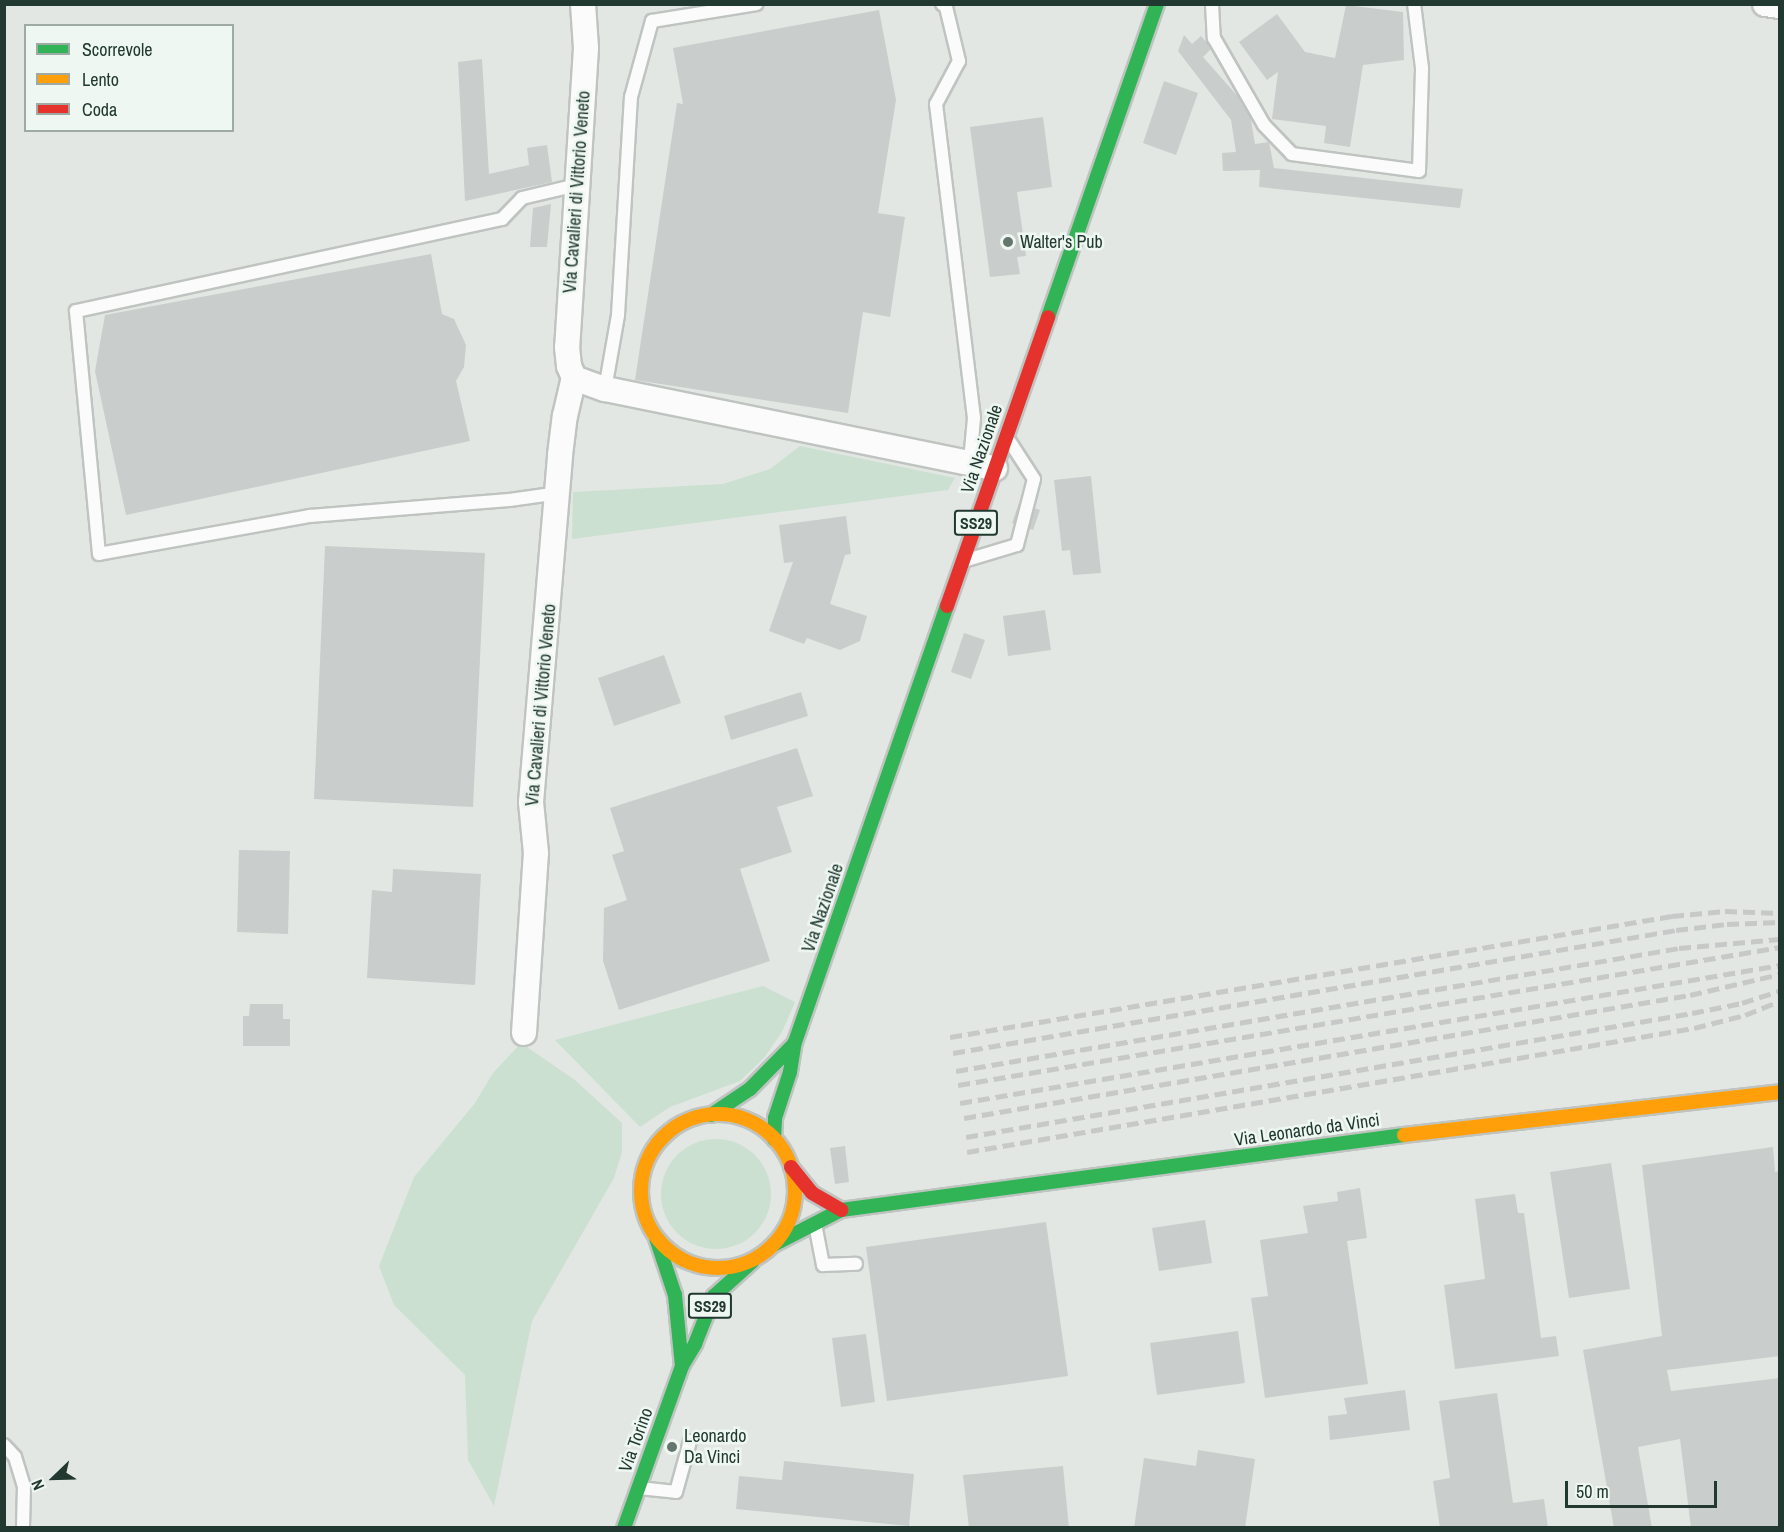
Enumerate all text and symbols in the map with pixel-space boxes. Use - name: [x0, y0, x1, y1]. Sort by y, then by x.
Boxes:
- legend: [24, 24, 234, 132]
- text: Scorrevole: [82, 37, 153, 62]
- text: Lento: [82, 67, 119, 92]
- street label: Via Cavalieri di Vittorio Veneto: [559, 90, 595, 294]
- text: Coda: [82, 97, 117, 122]
- place label: Walter's Pub: [1020, 231, 1103, 253]
- marker: Walter's Pub: [1001, 235, 1015, 249]
- street label: Via Nazionale: [957, 402, 1007, 496]
- road number: SS29: [954, 510, 998, 536]
- street label: Via Cavalieri di Vittorio Veneto: [521, 603, 561, 807]
- street label: Via Nazionale: [798, 861, 848, 955]
- street label: Via Leonardo da Vinci: [1233, 1109, 1381, 1151]
- road number: SS29: [688, 1293, 732, 1319]
- street label: Via Torino: [614, 1405, 658, 1475]
- place label: Leonardo Da Vinci: [684, 1426, 746, 1468]
- marker: Leonardo Da Vinci: [665, 1440, 679, 1454]
- north arrow: [24, 1448, 84, 1508]
- scale bar: [1568, 1469, 1720, 1507]
- text: N: [25, 1476, 49, 1494]
- text: 50 m: [1576, 1479, 1609, 1504]

